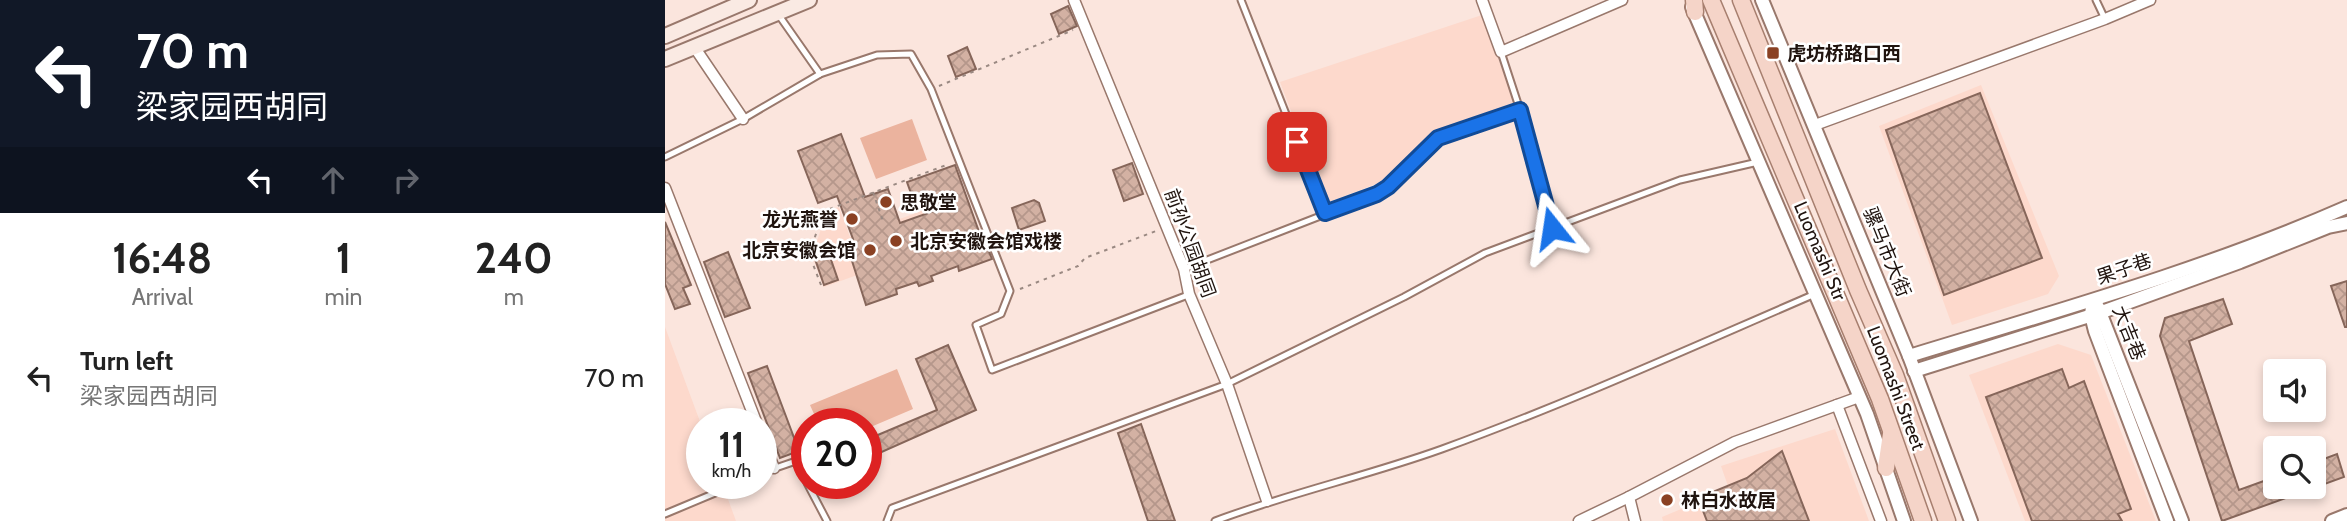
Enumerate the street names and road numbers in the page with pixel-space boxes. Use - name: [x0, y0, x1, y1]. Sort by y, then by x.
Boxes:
- street label: 前孙公园胡同: [1160, 185, 1220, 301]
- street label: Luomashi Str: [1789, 198, 1851, 304]
- street label: 骡马市大街: [1859, 204, 1915, 300]
- street label: 果子巷: [2093, 249, 2155, 289]
- street label: 大吉巷: [2108, 302, 2150, 364]
- street label: Luomashi Street: [1862, 323, 1930, 454]

